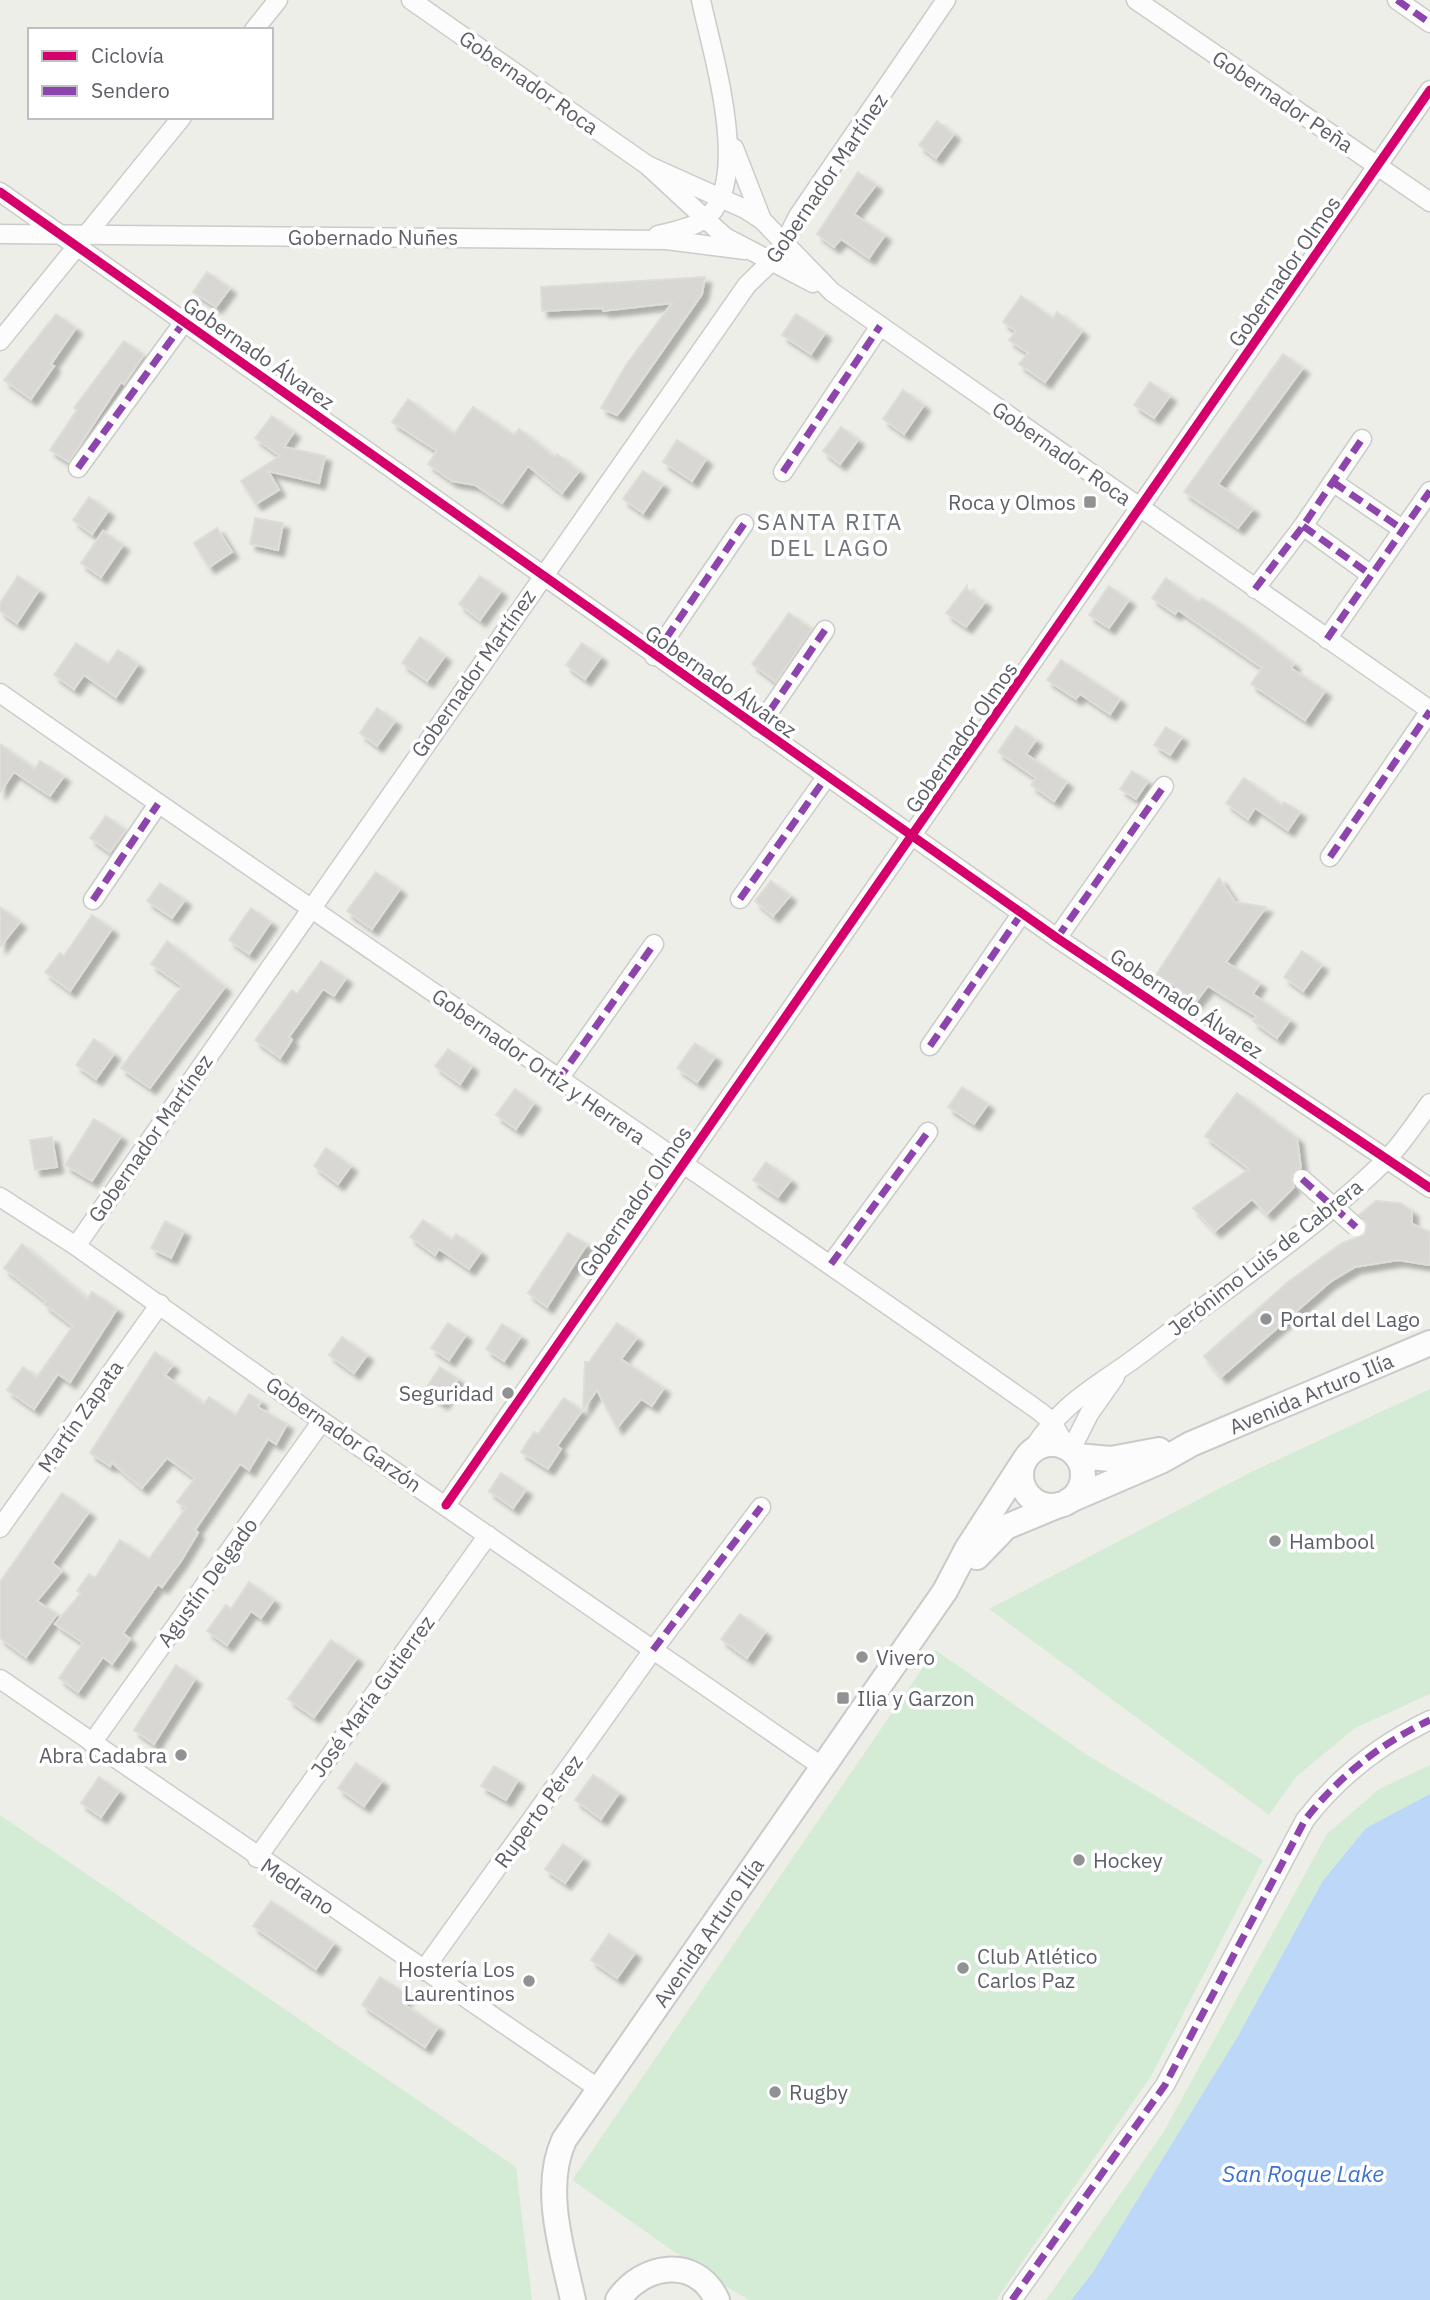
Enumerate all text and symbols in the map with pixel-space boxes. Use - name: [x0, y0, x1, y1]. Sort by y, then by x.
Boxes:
- street label: Gobernador Roca: [454, 23, 604, 141]
- legend: [28, 28, 273, 119]
- text: Ciclovía: [91, 41, 164, 69]
- street label: Gobernador Peña: [1207, 43, 1359, 159]
- text: Sendero: [91, 76, 170, 104]
- street label: Gobernador Martínez: [759, 87, 893, 268]
- street label: Gobernador Olmos: [1221, 190, 1347, 352]
- street label: Gobernado Nuñes: [288, 223, 458, 251]
- street label: Gobernado Álvarez: [178, 290, 341, 416]
- street label: Gobernador Roca: [987, 394, 1137, 512]
- place label: Roca y Olmos: [948, 488, 1076, 516]
- marker: Roca y Olmos: [1082, 494, 1098, 510]
- district label: SANTA RITA DEL LAGO: [757, 506, 903, 562]
- street label: Gobernador Martínez: [404, 583, 542, 763]
- street label: Gobernado Álvarez: [640, 618, 803, 744]
- street label: Gobernador Olmos: [898, 656, 1024, 818]
- street label: Gobernado Álvarez: [1105, 941, 1269, 1065]
- street label: Gobernador Ortiz y Herrera: [427, 981, 651, 1151]
- street label: Gobernador Martínez: [81, 1048, 219, 1228]
- street label: Gobernador Olmos: [572, 1120, 698, 1282]
- street label: Jerónimo Luis de Cabrera: [1162, 1172, 1368, 1342]
- place label: Portal del Lago: [1280, 1305, 1420, 1333]
- marker: Portal del Lago: [1258, 1311, 1274, 1327]
- street label: Avenida Arturo Ilía: [1225, 1346, 1397, 1440]
- street label: Martín Zapata: [31, 1354, 129, 1478]
- street label: Gobernador Garzón: [260, 1370, 428, 1498]
- place label: Seguridad: [399, 1379, 494, 1407]
- marker: Seguridad: [500, 1385, 516, 1401]
- street label: Agustín Delgado: [151, 1512, 263, 1652]
- place label: Hambool: [1289, 1527, 1375, 1555]
- marker: Hambool: [1267, 1533, 1283, 1549]
- street label: José María Gutierrez: [304, 1609, 440, 1783]
- place label: Vivero: [876, 1643, 935, 1671]
- marker: Vivero: [854, 1649, 870, 1665]
- place label: Ilia y Garzon: [857, 1684, 975, 1712]
- marker: Ilia y Garzon: [835, 1690, 851, 1706]
- place label: Abra Cadabra: [39, 1741, 167, 1769]
- marker: Abra Cadabra: [173, 1747, 189, 1763]
- street label: Ruperto Pérez: [487, 1749, 589, 1873]
- place label: Hockey: [1093, 1846, 1163, 1874]
- street label: Medrano: [256, 1851, 340, 1921]
- street label: Avenida Arturo Ilía: [647, 1852, 770, 2013]
- marker: Hockey: [1071, 1852, 1087, 1868]
- place label: Club Atlético Carlos Paz: [977, 1942, 1098, 1994]
- place label: Hostería Los Laurentinos: [398, 1955, 515, 2007]
- marker: Club Atlético Carlos Paz: [955, 1960, 971, 1976]
- marker: Hostería Los Laurentinos: [521, 1973, 537, 1989]
- place label: Rugby: [789, 2078, 849, 2106]
- marker: Rugby: [767, 2084, 783, 2100]
- water label: San Roque Lake: [1222, 2158, 1384, 2188]

